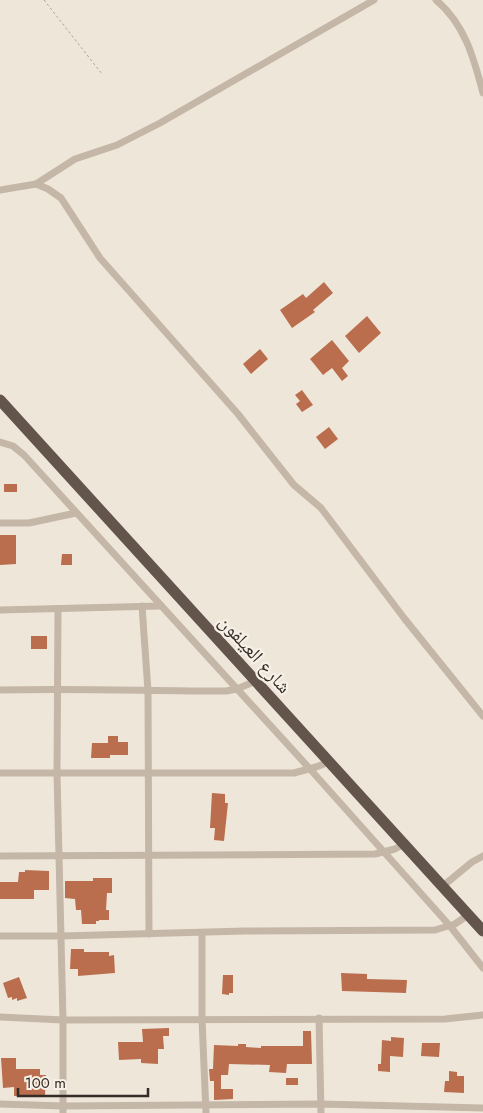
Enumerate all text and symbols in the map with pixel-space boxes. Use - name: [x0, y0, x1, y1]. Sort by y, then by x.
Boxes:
- street label: شارع العيلفون: [212, 609, 298, 699]
- scale bar: [18, 1066, 148, 1098]
- text: 100 m: [25, 1072, 66, 1094]

